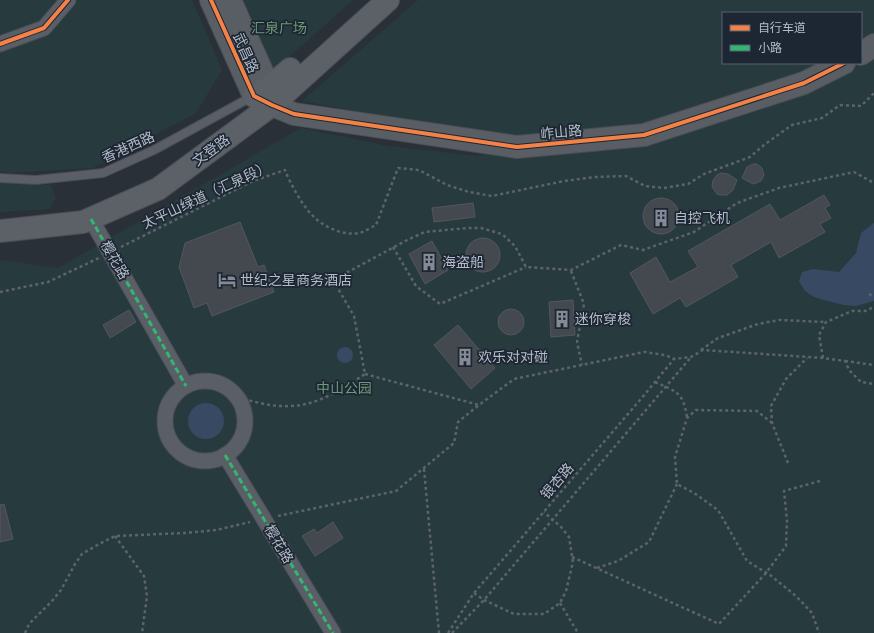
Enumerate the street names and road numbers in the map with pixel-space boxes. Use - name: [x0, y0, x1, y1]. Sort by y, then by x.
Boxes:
- street label: 武昌路: [228, 30, 264, 76]
- street label: 岞山路: [539, 120, 583, 144]
- street label: 香港西路: [98, 126, 158, 168]
- street label: 文登路: [188, 130, 234, 170]
- street label: 太平山绿道（汇泉段）: [138, 156, 274, 234]
- street label: 樱花路: [96, 237, 134, 283]
- street label: 银杏路: [536, 459, 578, 503]
- street label: 樱花路: [260, 521, 298, 567]

